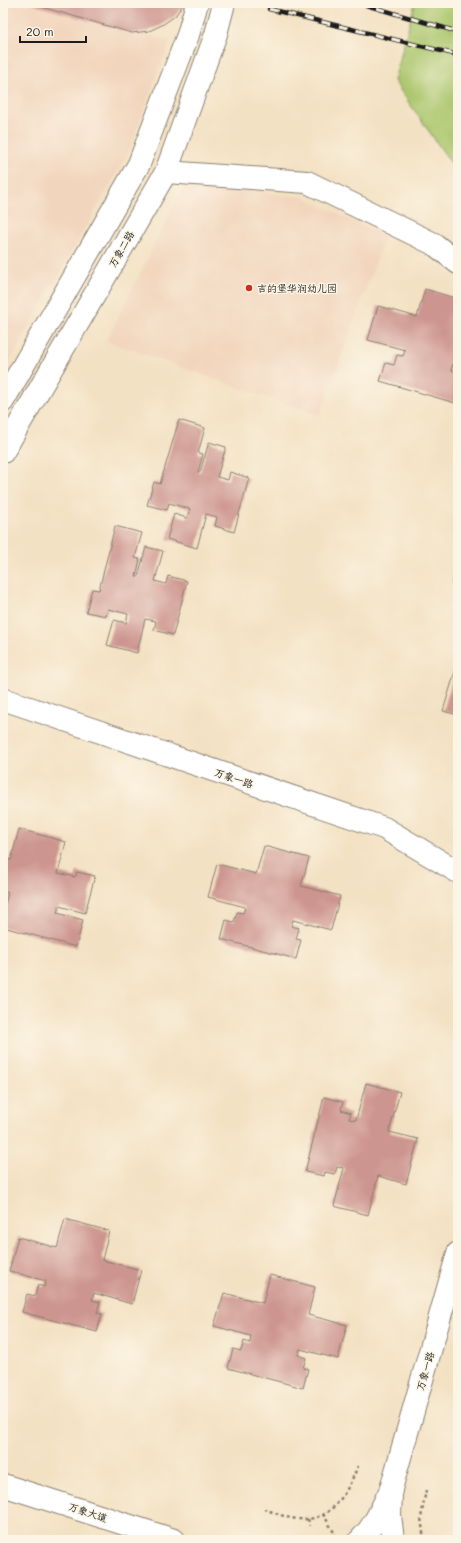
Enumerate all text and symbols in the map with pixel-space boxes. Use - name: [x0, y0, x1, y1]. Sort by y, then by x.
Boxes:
- scale bar: [20, 18, 86, 44]
- text: 20 m: [26, 23, 54, 39]
- street label: 万象二路: [105, 228, 137, 270]
- place label: 吉的堡华润幼儿园: [257, 281, 337, 295]
- marker: 吉的堡华润幼儿园: [244, 283, 254, 293]
- street label: 万象一路: [213, 765, 255, 791]
- street label: 万象一路: [413, 1350, 437, 1392]
- street label: 万象大道: [67, 1499, 109, 1525]

